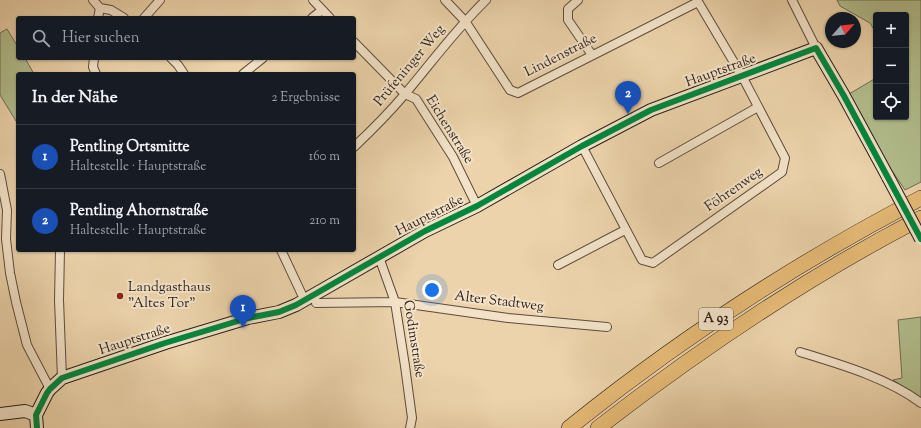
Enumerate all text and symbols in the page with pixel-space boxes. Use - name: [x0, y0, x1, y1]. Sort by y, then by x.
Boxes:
- north arrow: [825, 12, 861, 48]
- map controls: [873, 12, 909, 120]
- button: +: [873, 12, 909, 48]
- search box: [16, 16, 356, 60]
- street label: Prüfeninger Weg: [370, 21, 450, 111]
- icon: search: [30, 27, 52, 49]
- text: Hier suchen: [62, 28, 140, 49]
- street label: Lindenstraße: [521, 29, 601, 83]
- button: −: [873, 48, 909, 84]
- street label: Hauptstraße: [683, 49, 759, 93]
- pin: 2: [615, 81, 641, 114]
- button: locate: [873, 84, 909, 120]
- text: In der Nähe: [32, 86, 118, 110]
- text: 2 Ergebnisse: [271, 89, 340, 107]
- street label: Eichenstraße: [420, 92, 478, 168]
- text: Pentling Ortsmitte: [70, 137, 190, 158]
- text: 1: [43, 148, 47, 166]
- text: 160 m: [309, 148, 340, 166]
- text: Haltestelle · Hauptstraße: [70, 158, 206, 176]
- street label: Föhrenweg: [701, 163, 767, 217]
- street label: Hauptstraße: [393, 190, 467, 242]
- text: Pentling Ahornstraße: [70, 201, 208, 222]
- text: 2: [42, 212, 48, 230]
- text: 210 m: [309, 212, 340, 230]
- text: Haltestelle · Hauptstraße: [70, 222, 206, 240]
- place label: Landgasthaus "Altes Tor": [128, 278, 210, 314]
- your location: [422, 280, 442, 300]
- street label: Alter Stadtweg: [453, 287, 545, 317]
- marker: Landgasthaus "Altes Tor": [115, 291, 125, 301]
- pin: 1: [230, 295, 256, 328]
- street label: Godimstraße: [397, 299, 429, 379]
- road number: A 93: [699, 308, 733, 330]
- street label: Hauptstraße: [97, 319, 173, 361]

